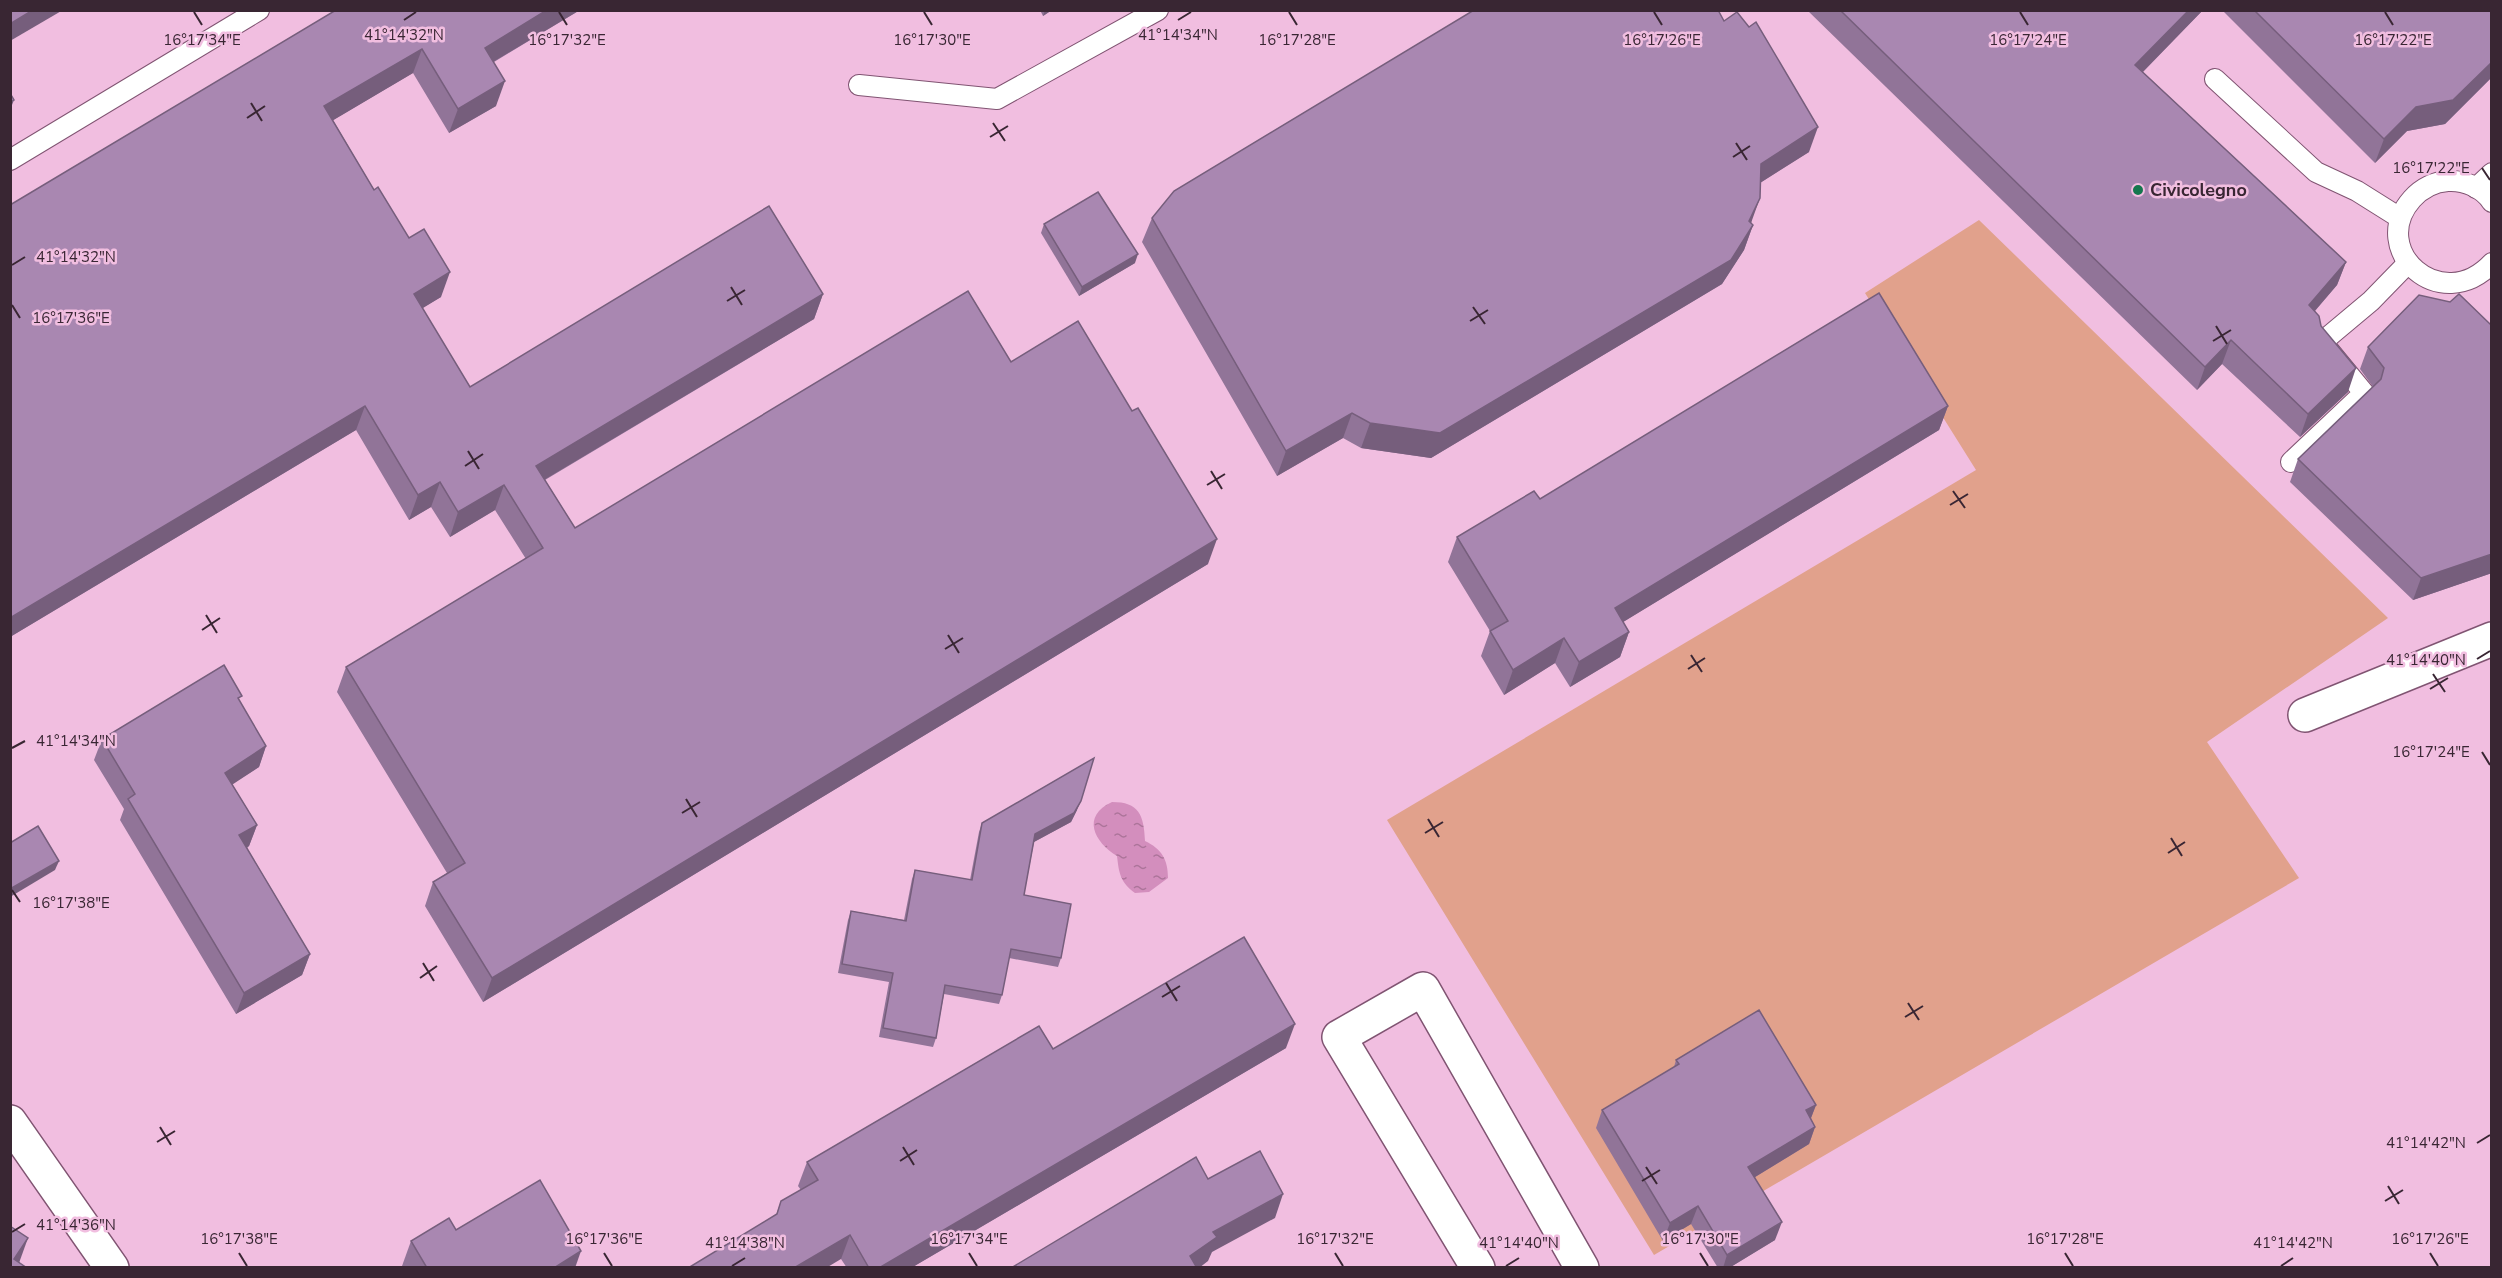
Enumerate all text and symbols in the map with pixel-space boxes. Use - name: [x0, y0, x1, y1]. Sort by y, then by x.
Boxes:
- text: 41°14'32"N: [364, 25, 444, 45]
- text: 41°14'34"N: [1138, 25, 1218, 45]
- text: 16°17'34"E: [163, 30, 241, 50]
- text: 16°17'32"E: [528, 30, 606, 50]
- text: 16°17'30"E: [893, 30, 971, 50]
- text: 16°17'28"E: [1258, 30, 1336, 50]
- text: 16°17'26"E: [1623, 30, 1701, 50]
- text: 16°17'24"E: [1989, 30, 2067, 50]
- text: 16°17'22"E: [2354, 30, 2432, 50]
- text: 16°17'22"E: [2392, 158, 2470, 178]
- place label: Civicolegno: [2150, 178, 2247, 202]
- marker: Civicolegno: [2131, 183, 2145, 197]
- text: 41°14'32"N: [36, 247, 116, 267]
- text: 16°17'36"E: [32, 308, 110, 328]
- text: 41°14'40"N: [2386, 650, 2466, 670]
- text: 41°14'34"N: [36, 731, 116, 751]
- text: 16°17'24"E: [2392, 742, 2470, 762]
- text: 16°17'38"E: [32, 893, 110, 913]
- text: 41°14'42"N: [2386, 1133, 2466, 1153]
- text: 41°14'36"N: [36, 1215, 116, 1235]
- text: 16°17'38"E: [200, 1229, 278, 1249]
- text: 16°17'36"E: [565, 1229, 643, 1249]
- text: 16°17'34"E: [930, 1229, 1008, 1249]
- text: 16°17'32"E: [1296, 1229, 1374, 1249]
- text: 16°17'30"E: [1661, 1229, 1739, 1249]
- text: 16°17'28"E: [2026, 1229, 2104, 1249]
- text: 16°17'26"E: [2391, 1229, 2469, 1249]
- text: 41°14'38"N: [705, 1233, 785, 1253]
- text: 41°14'40"N: [1479, 1233, 1559, 1253]
- text: 41°14'42"N: [2253, 1233, 2333, 1253]

